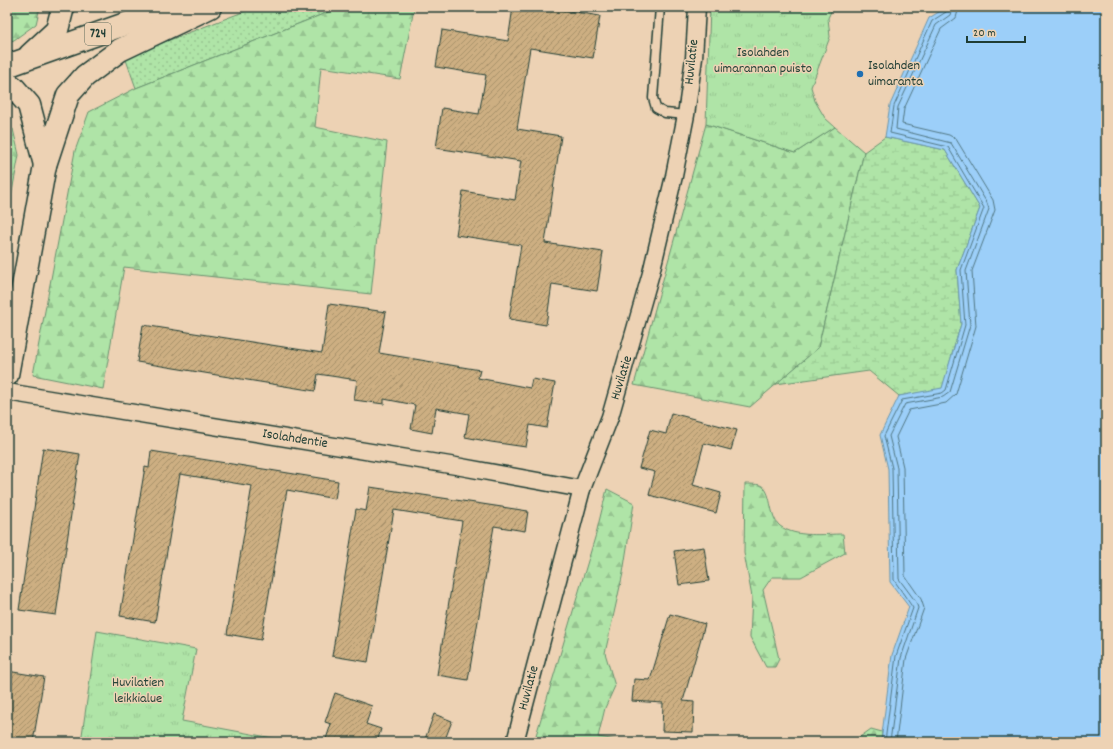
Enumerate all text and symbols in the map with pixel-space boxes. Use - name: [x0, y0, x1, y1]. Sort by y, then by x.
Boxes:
- scale bar: [967, 18, 1025, 44]
- road number: 724: [85, 23, 111, 45]
- text: 20 m: [973, 25, 996, 42]
- street label: Huvilatie: [680, 38, 704, 86]
- park label: Isolahden uimarannan puisto: [714, 43, 812, 79]
- place label: Isolahden uimaranta: [868, 56, 923, 92]
- marker: Isolahden uimaranta: [855, 69, 865, 79]
- street label: Huvilatie: [606, 353, 638, 403]
- street label: Isolahdentie: [261, 424, 329, 454]
- street label: Huvilatie: [513, 663, 545, 713]
- park label: Huvilatien leikkialue: [112, 673, 164, 709]

